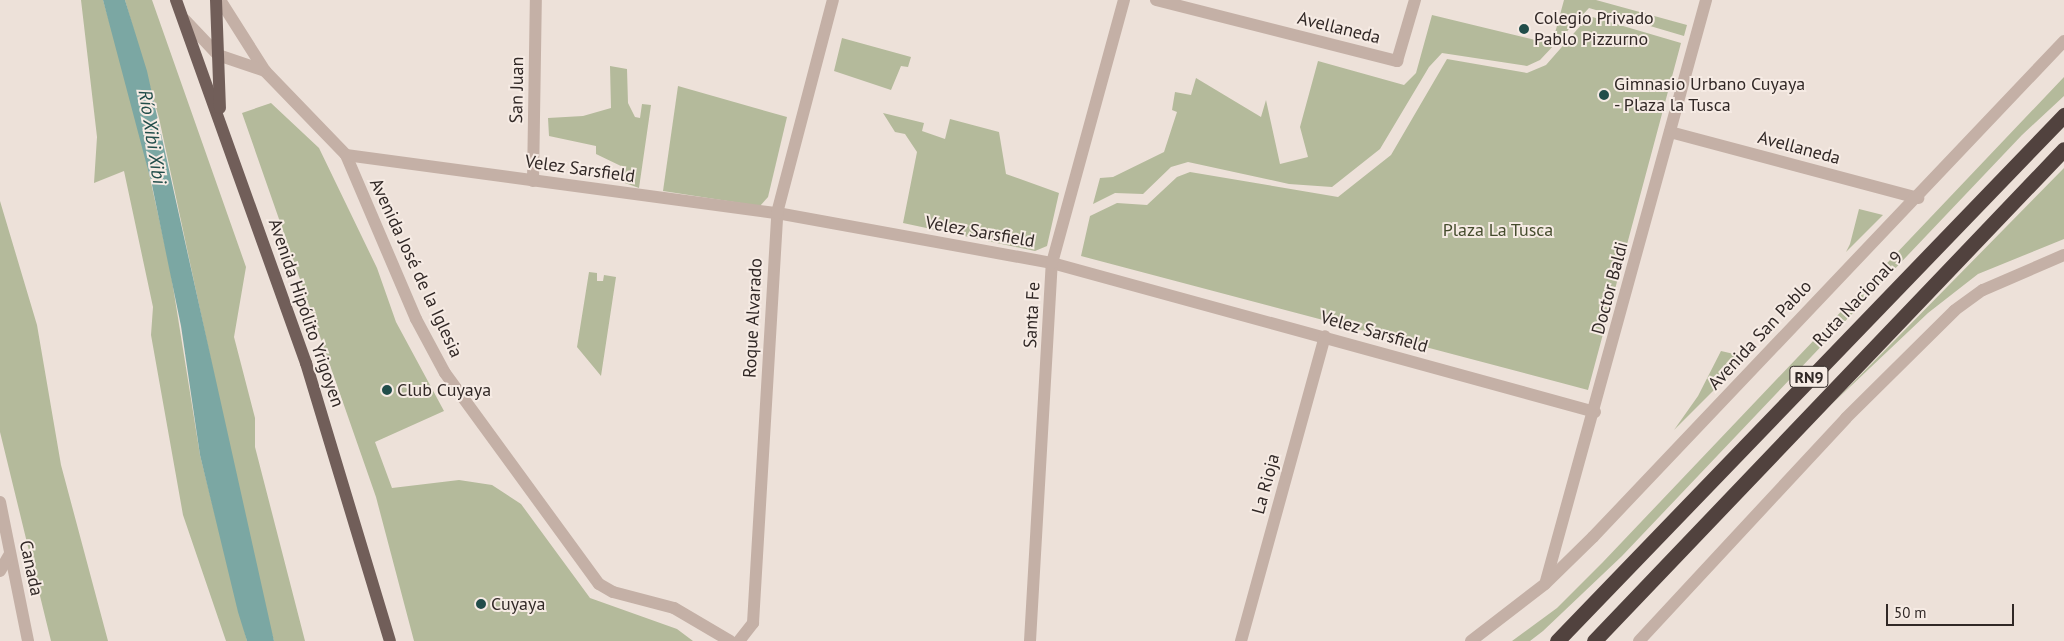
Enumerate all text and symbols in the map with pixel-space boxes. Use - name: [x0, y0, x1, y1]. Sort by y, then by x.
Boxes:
- street label: Avellaneda: [1295, 7, 1383, 49]
- place label: Colegio Privado Pablo Pizzurno: [1534, 8, 1654, 50]
- marker: Colegio Privado Pablo Pizzurno: [1518, 23, 1530, 35]
- street label: San Juan: [506, 56, 528, 124]
- place label: Gimnasio Urbano Cuyaya - Plaza la Tusca: [1614, 74, 1805, 116]
- water label: Río Xibi Xibi: [133, 88, 171, 186]
- marker: Gimnasio Urbano Cuyaya - Plaza la Tusca: [1598, 89, 1610, 101]
- street label: Avellaneda: [1755, 127, 1843, 169]
- street label: Velez Sarsfield: [523, 151, 637, 187]
- street label: Avenida José de la Iglesia: [365, 175, 467, 361]
- street label: Velez Sarsfield: [923, 212, 1037, 252]
- street label: Avenida Hipólito Yrigoyen: [264, 216, 348, 410]
- park label: Plaza La Tusca: [1442, 219, 1554, 241]
- street label: Doctor Baldi: [1587, 239, 1633, 337]
- street label: Ruta Nacional 9: [1808, 247, 1908, 351]
- street label: Roque Alvarado: [739, 257, 767, 379]
- street label: Avenida San Pablo: [1704, 276, 1816, 394]
- street label: Santa Fe: [1019, 281, 1045, 349]
- street label: Velez Sarsfield: [1317, 306, 1431, 358]
- road number: RN9: [1789, 364, 1829, 391]
- place label: Club Cuyaya: [397, 379, 491, 401]
- marker: Club Cuyaya: [381, 384, 393, 396]
- street label: La Rioja: [1248, 451, 1284, 517]
- street label: Canada: [15, 538, 47, 598]
- place label: Cuyaya: [491, 593, 545, 615]
- scale bar: [1889, 594, 2016, 626]
- marker: Cuyaya: [475, 598, 487, 610]
- text: 50 m: [1894, 603, 1927, 622]

